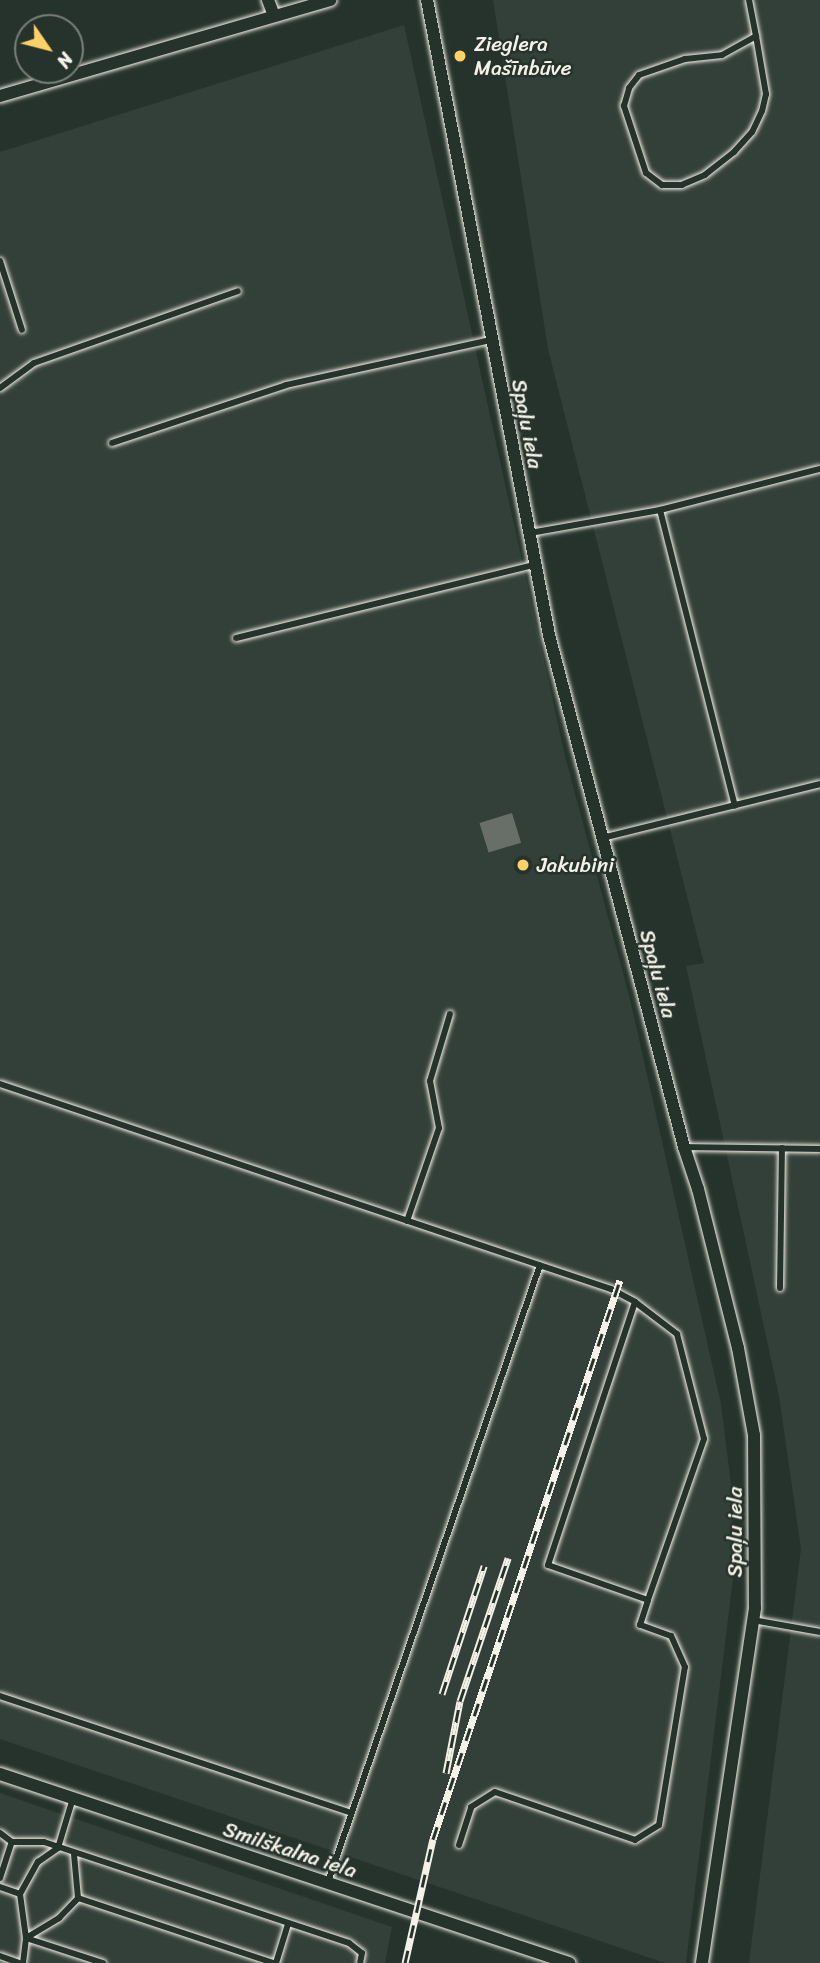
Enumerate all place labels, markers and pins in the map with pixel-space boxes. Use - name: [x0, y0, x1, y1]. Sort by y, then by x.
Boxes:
- place label: Zieglera Mašīnbūve: [474, 31, 571, 81]
- marker: Zieglera Mašīnbūve: [452, 48, 468, 64]
- place label: Jakubini: [537, 852, 614, 878]
- marker: Jakubini: [515, 857, 531, 873]

